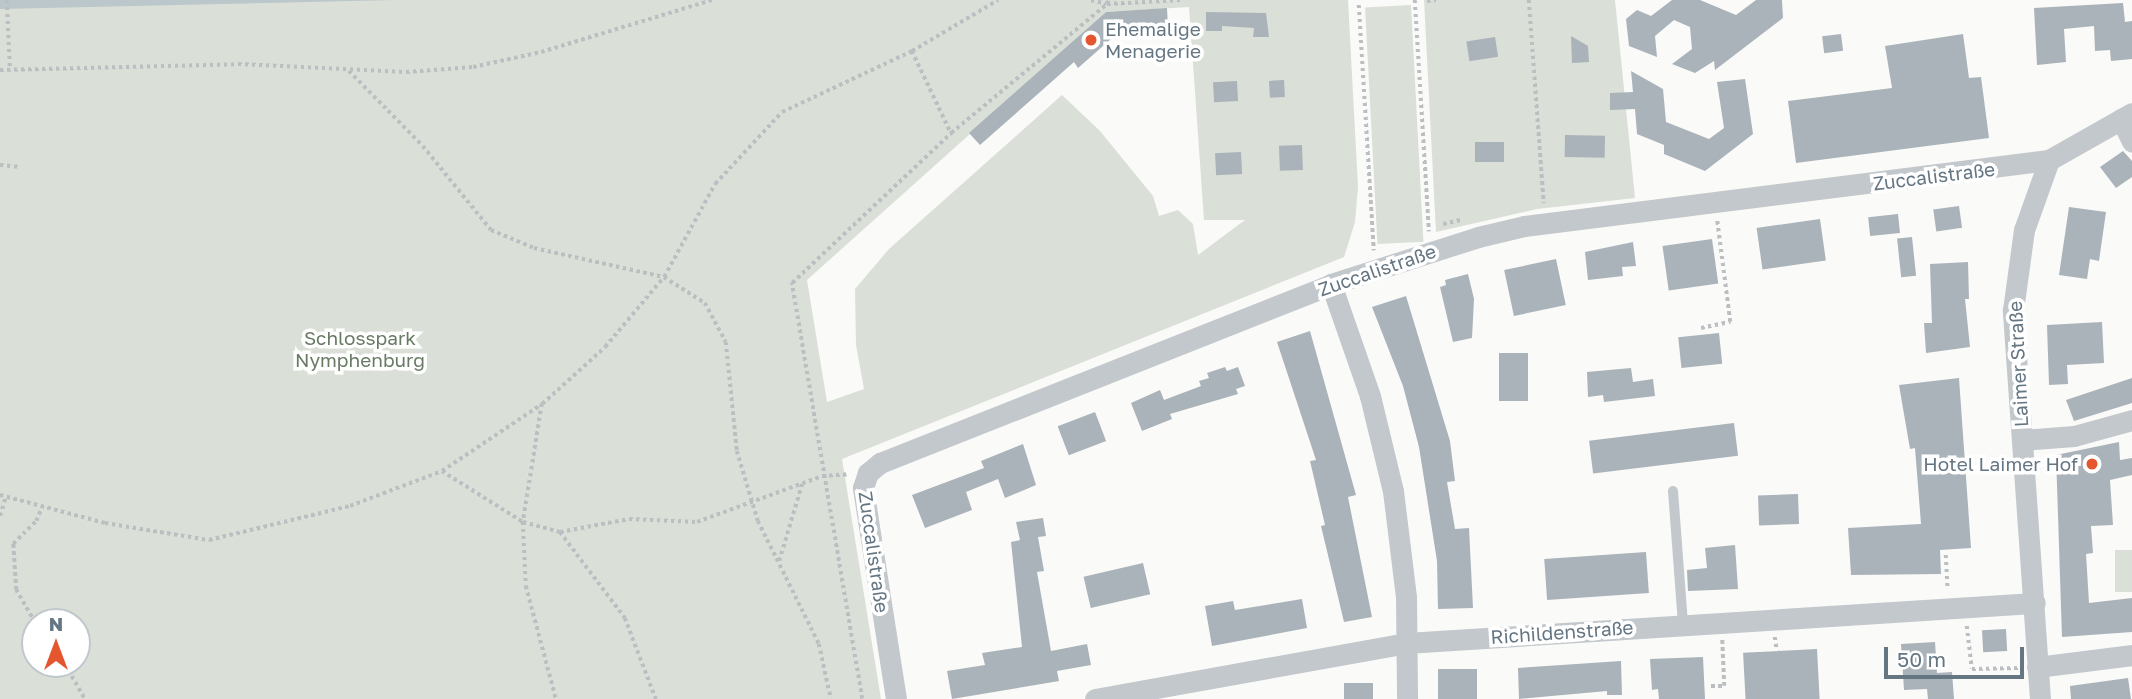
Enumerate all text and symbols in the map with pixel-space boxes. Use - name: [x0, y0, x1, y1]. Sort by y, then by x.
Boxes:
- place label: Ehemalige Menagerie: [1105, 18, 1201, 62]
- marker: Ehemalige Menagerie: [1083, 32, 1099, 48]
- street label: Zuccalistraße: [1872, 157, 1996, 195]
- street label: Zuccalistraße: [1315, 239, 1439, 301]
- street label: Laimer Straße: [2003, 300, 2033, 428]
- park label: Schlosspark Nymphenburg: [295, 327, 425, 371]
- place label: Hotel Laimer Hof: [1923, 453, 2078, 475]
- marker: Hotel Laimer Hof: [2084, 456, 2100, 472]
- street label: Zuccalistraße: [854, 490, 894, 614]
- north arrow: [21, 608, 91, 678]
- text: N: [49, 612, 63, 635]
- street label: Richildenstraße: [1490, 616, 1634, 648]
- scale bar: [1887, 632, 2027, 676]
- text: 50 m: [1897, 646, 1946, 672]

